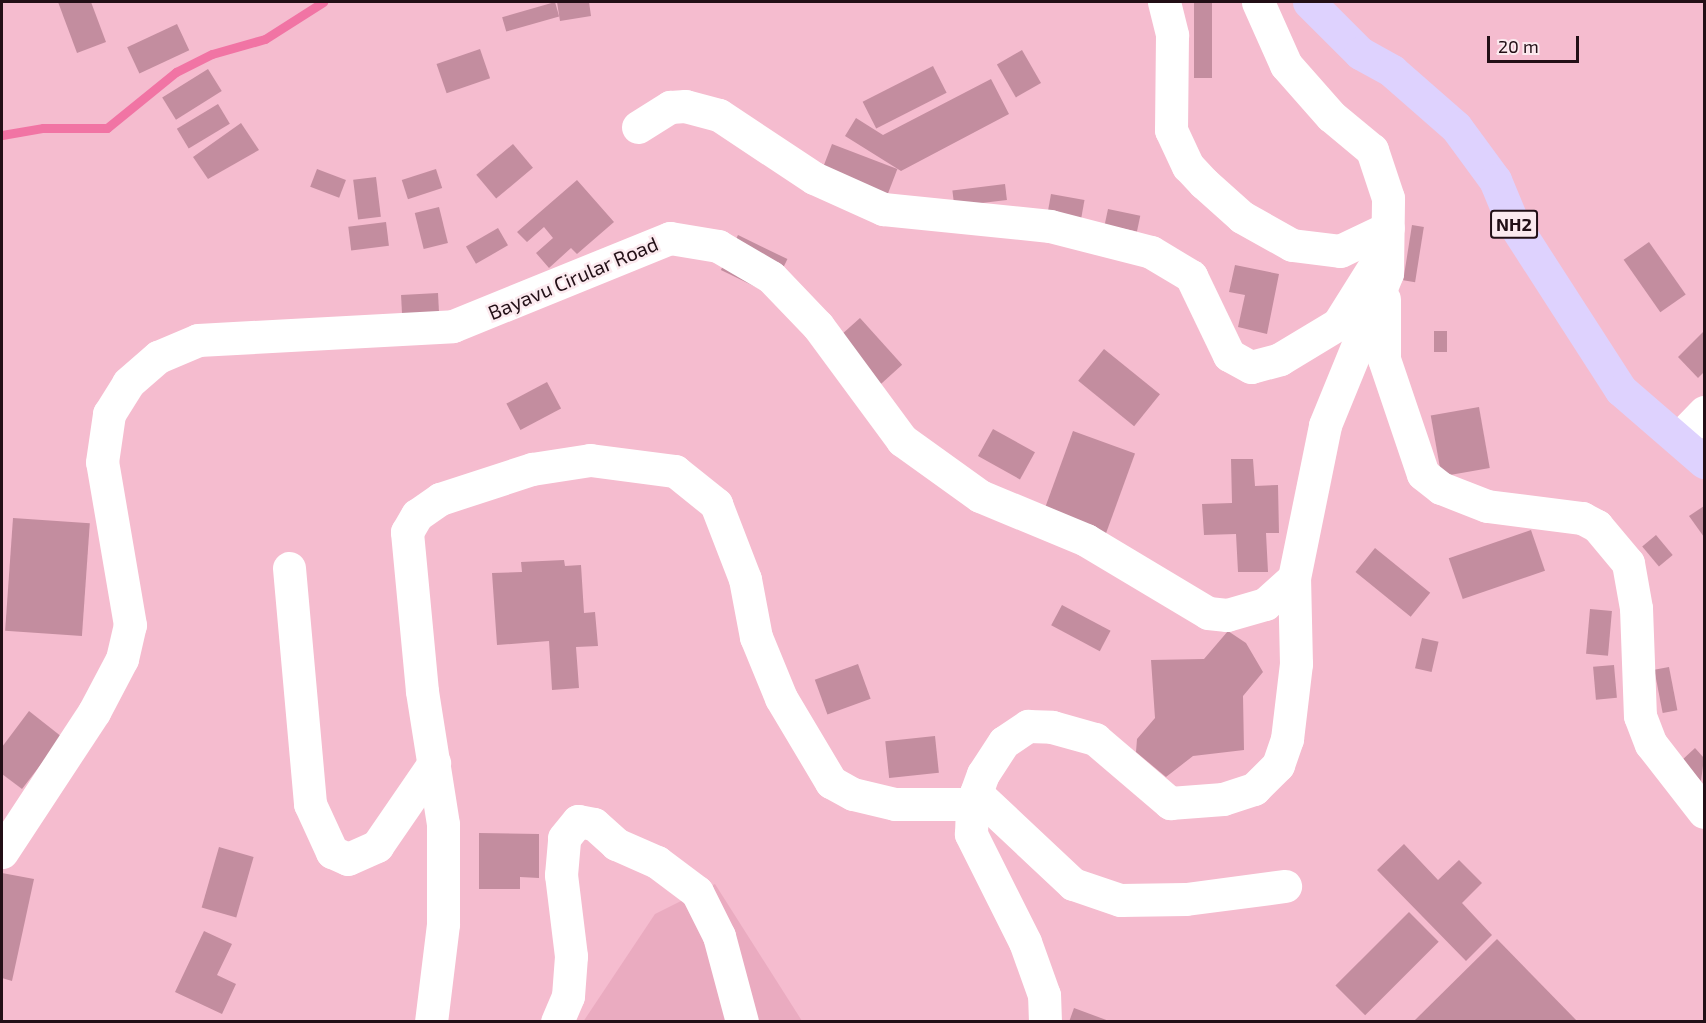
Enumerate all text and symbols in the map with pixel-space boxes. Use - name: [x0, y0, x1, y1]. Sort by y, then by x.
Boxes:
- scale bar: [1490, 24, 1582, 62]
- text: 20 m: [1498, 35, 1539, 57]
- road number: NH2: [1490, 209, 1538, 239]
- street label: Bayavu Cirular Road: [484, 231, 662, 325]

